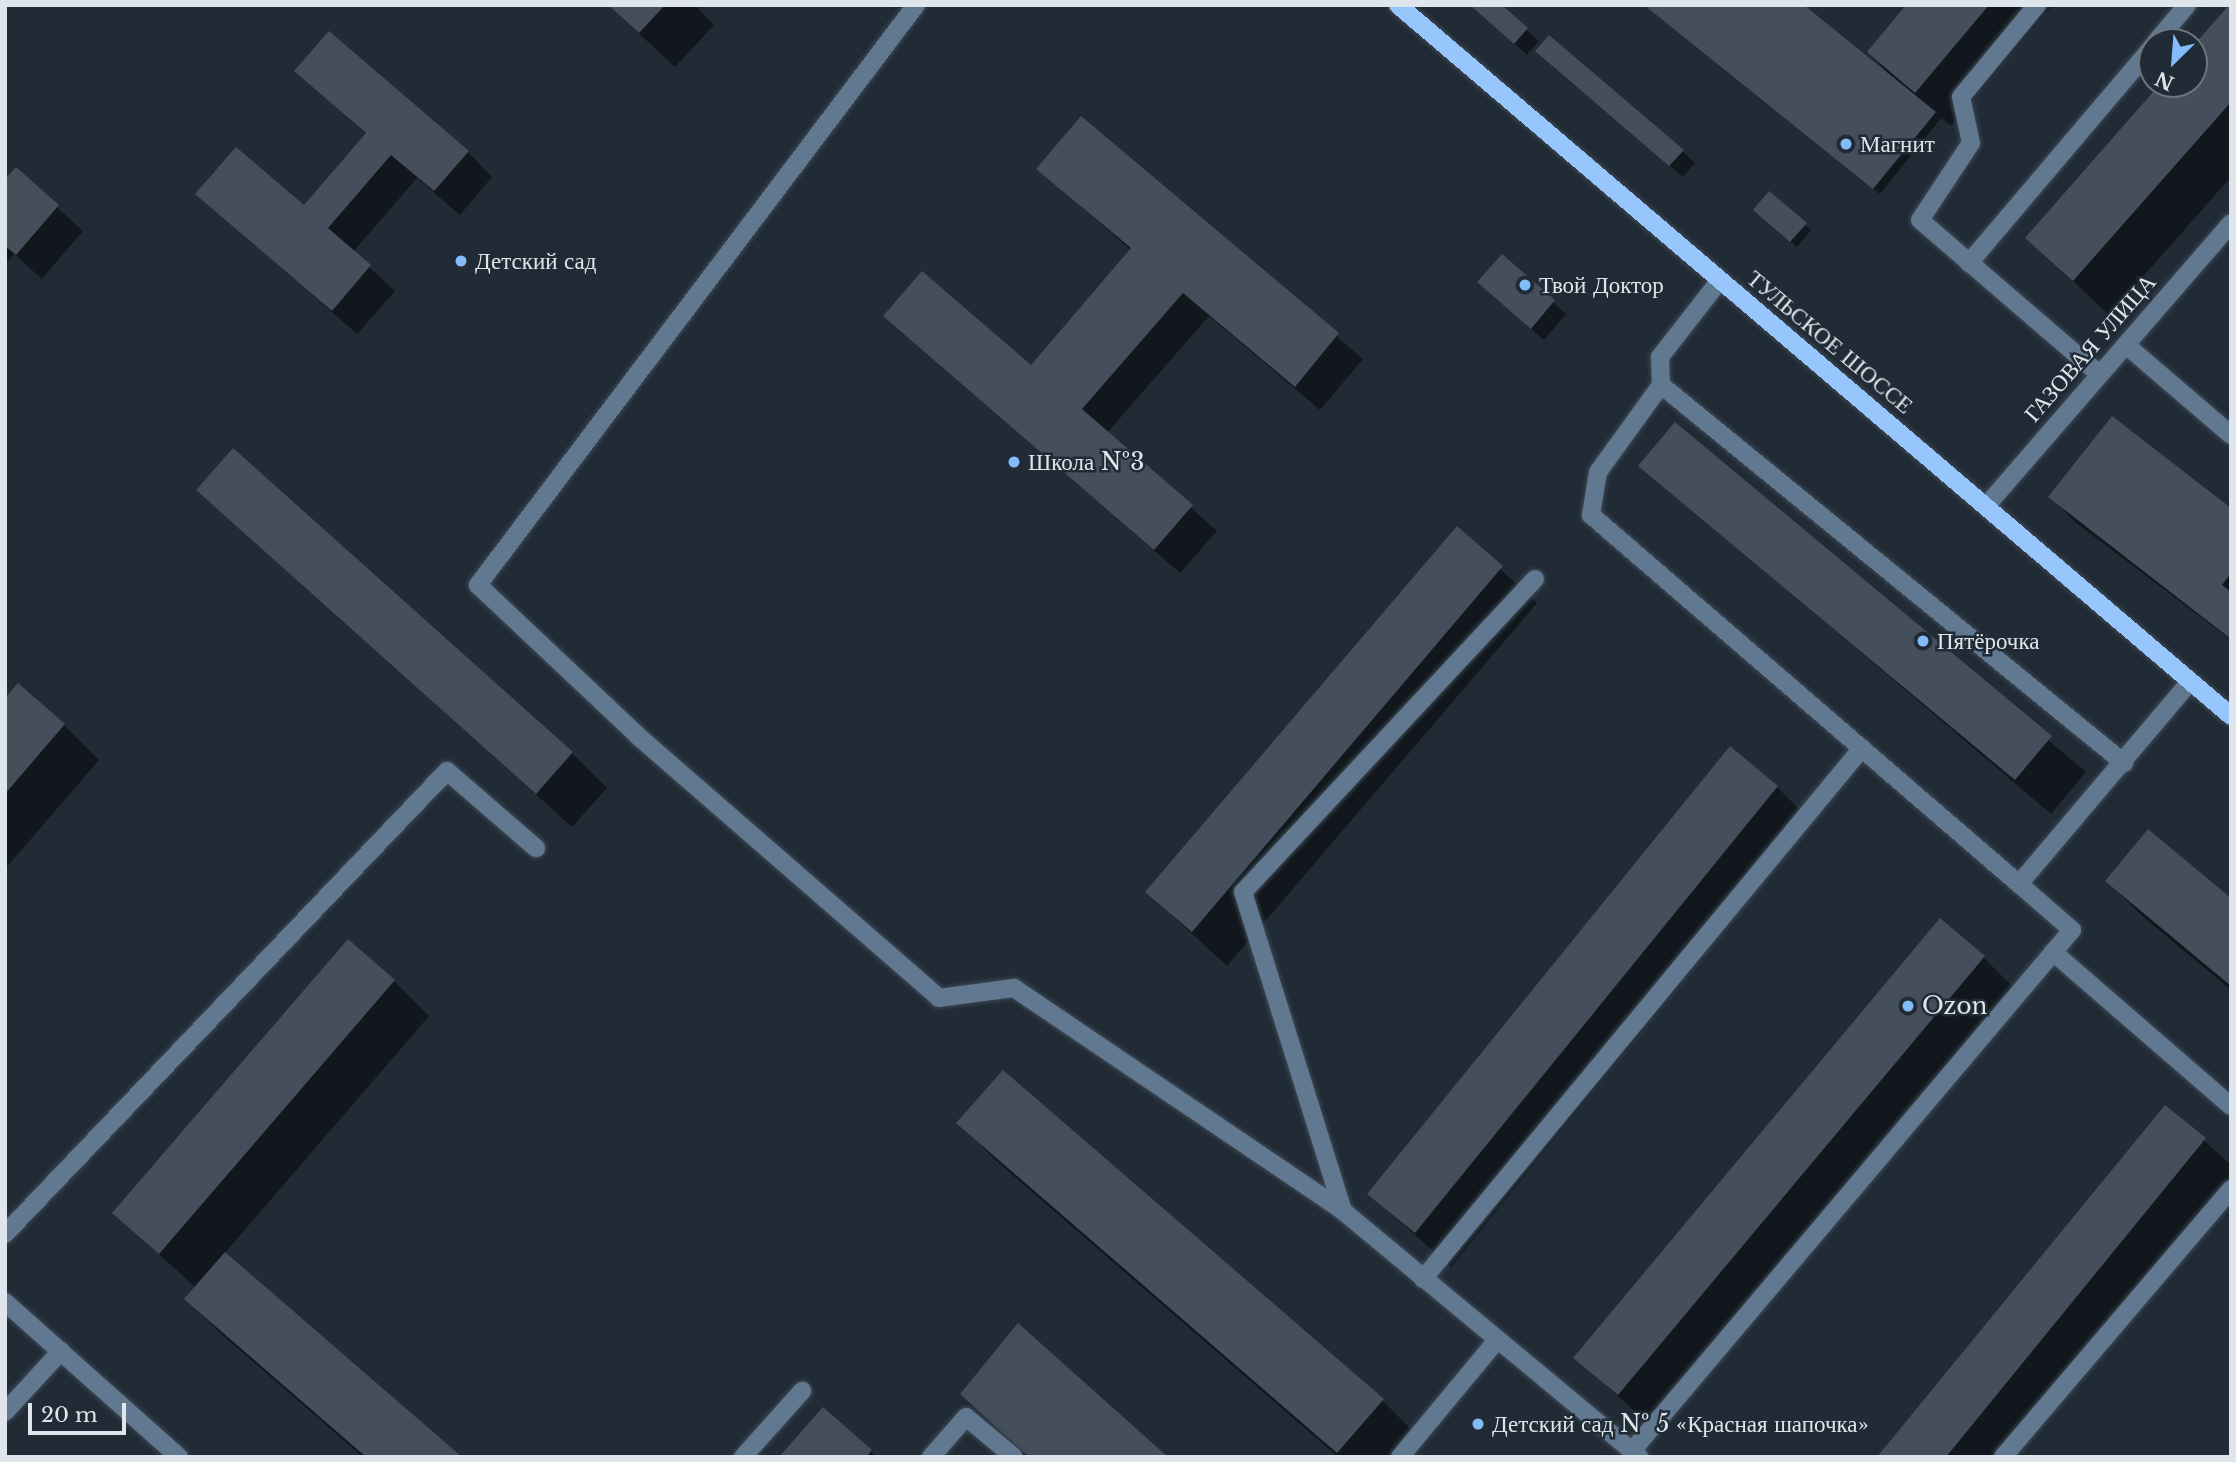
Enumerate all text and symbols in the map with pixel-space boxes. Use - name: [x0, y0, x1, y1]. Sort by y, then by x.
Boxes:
- north arrow: [2138, 28, 2208, 98]
- text: N: [2152, 66, 2178, 95]
- place label: Магнит: [1860, 130, 1935, 158]
- marker: Магнит: [1838, 136, 1854, 152]
- place label: Детский сад: [475, 247, 597, 275]
- marker: Детский сад: [453, 253, 469, 269]
- street label: ТУЛЬСКОЕ ШОССЕ: [1741, 265, 1919, 419]
- street label: ГАЗОВАЯ УЛИЦА: [2018, 269, 2162, 427]
- place label: Твой Доктор: [1539, 271, 1664, 299]
- marker: Твой Доктор: [1517, 277, 1533, 293]
- place label: Школа №3: [1028, 448, 1144, 476]
- marker: Школа №3: [1006, 454, 1022, 470]
- place label: Пятёрочка: [1937, 627, 2039, 655]
- marker: Пятёрочка: [1915, 633, 1931, 649]
- place label: Ozon: [1922, 992, 1987, 1020]
- marker: Ozon: [1900, 998, 1916, 1014]
- scale bar: [32, 1388, 130, 1432]
- text: 20 m: [41, 1402, 98, 1428]
- place label: Детский сад № 5 «Красная шапочка»: [1492, 1410, 1869, 1438]
- marker: Детский сад № 5 «Красная шапочка»: [1470, 1416, 1486, 1432]

